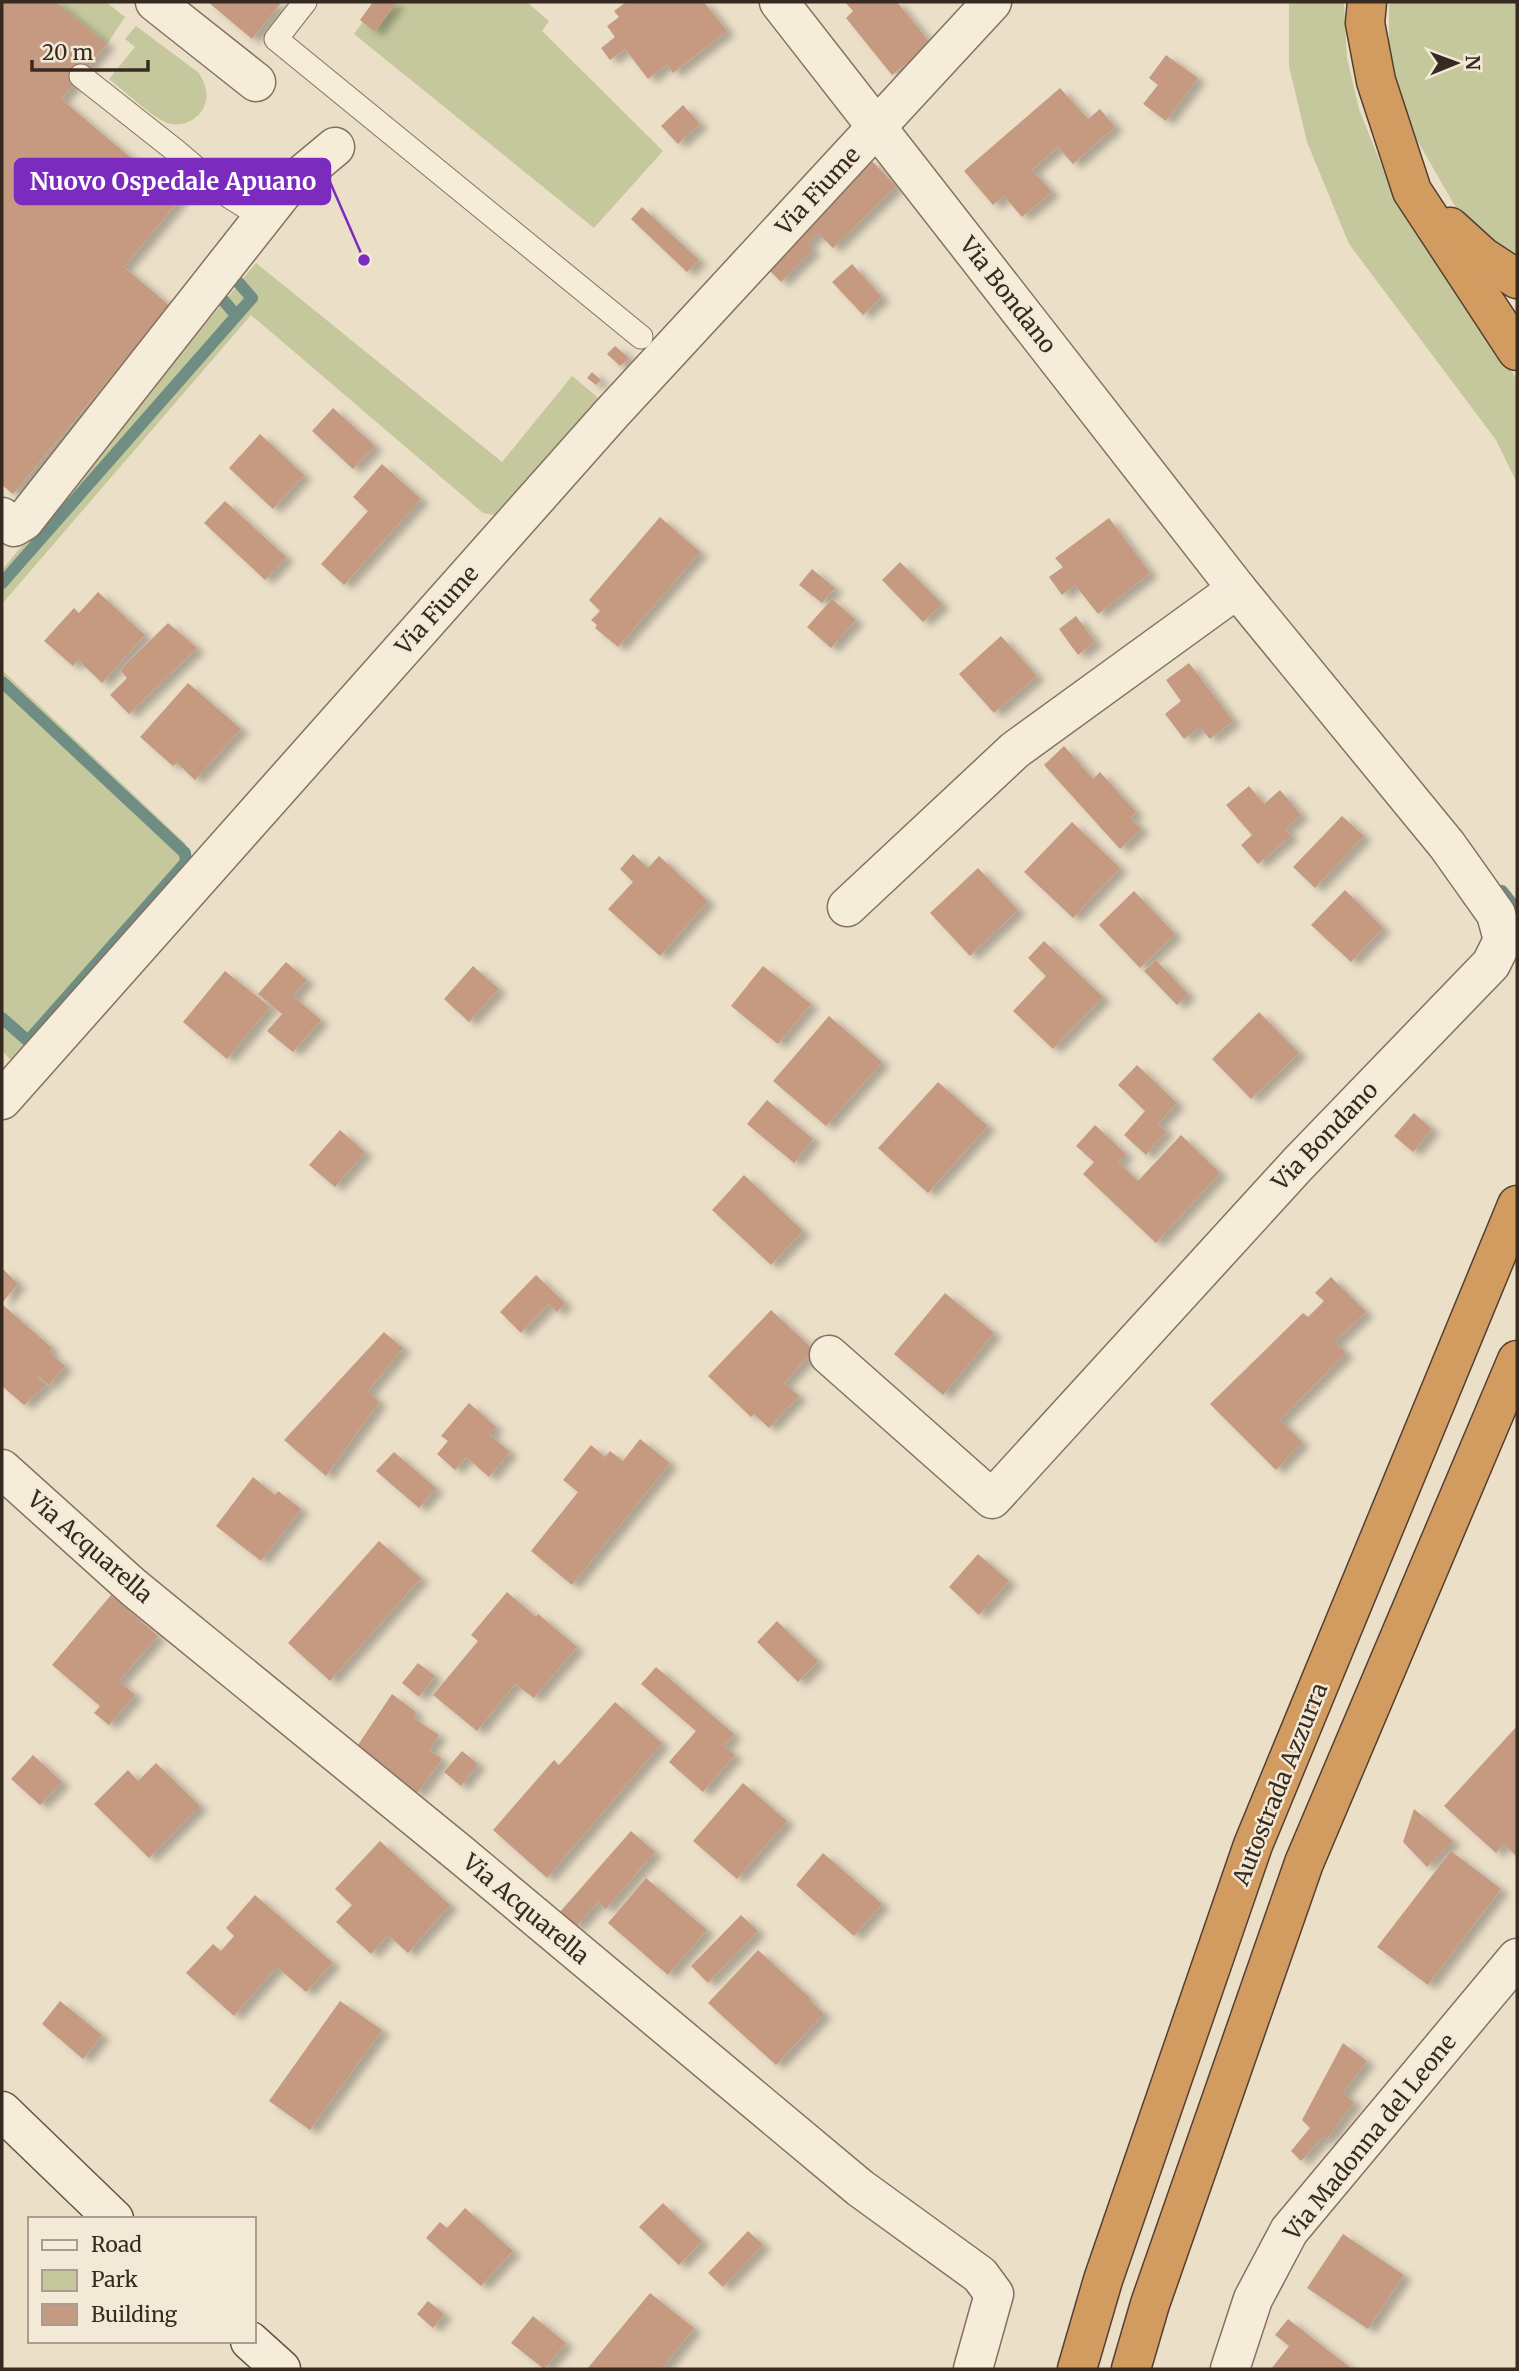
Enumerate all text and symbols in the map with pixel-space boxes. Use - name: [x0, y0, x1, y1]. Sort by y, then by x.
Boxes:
- scale bar: [32, 28, 147, 72]
- north arrow: [1421, 28, 1491, 98]
- text: 20 m: [42, 39, 94, 66]
- text: N: [1461, 55, 1485, 70]
- street label: Via Fiume: [769, 140, 866, 242]
- callout: Nuovo Ospedale Apuano: [15, 159, 330, 204]
- text: Nuovo Ospedale Apuano: [30, 166, 316, 197]
- street label: Via Bondano: [953, 230, 1063, 359]
- street label: Via Fiume: [388, 559, 484, 661]
- street label: Via Bondano: [1265, 1075, 1384, 1197]
- street label: Via Acquarella: [21, 1484, 159, 1609]
- street label: Autostrada Azzurra: [1225, 1678, 1333, 1890]
- street label: Via Acquarella: [456, 1847, 596, 1970]
- street label: Via Madonna del Leone: [1277, 2028, 1462, 2247]
- legend: [28, 2217, 256, 2343]
- text: Road: [91, 2231, 142, 2258]
- text: Park: [91, 2266, 138, 2293]
- text: Building: [91, 2301, 178, 2328]

